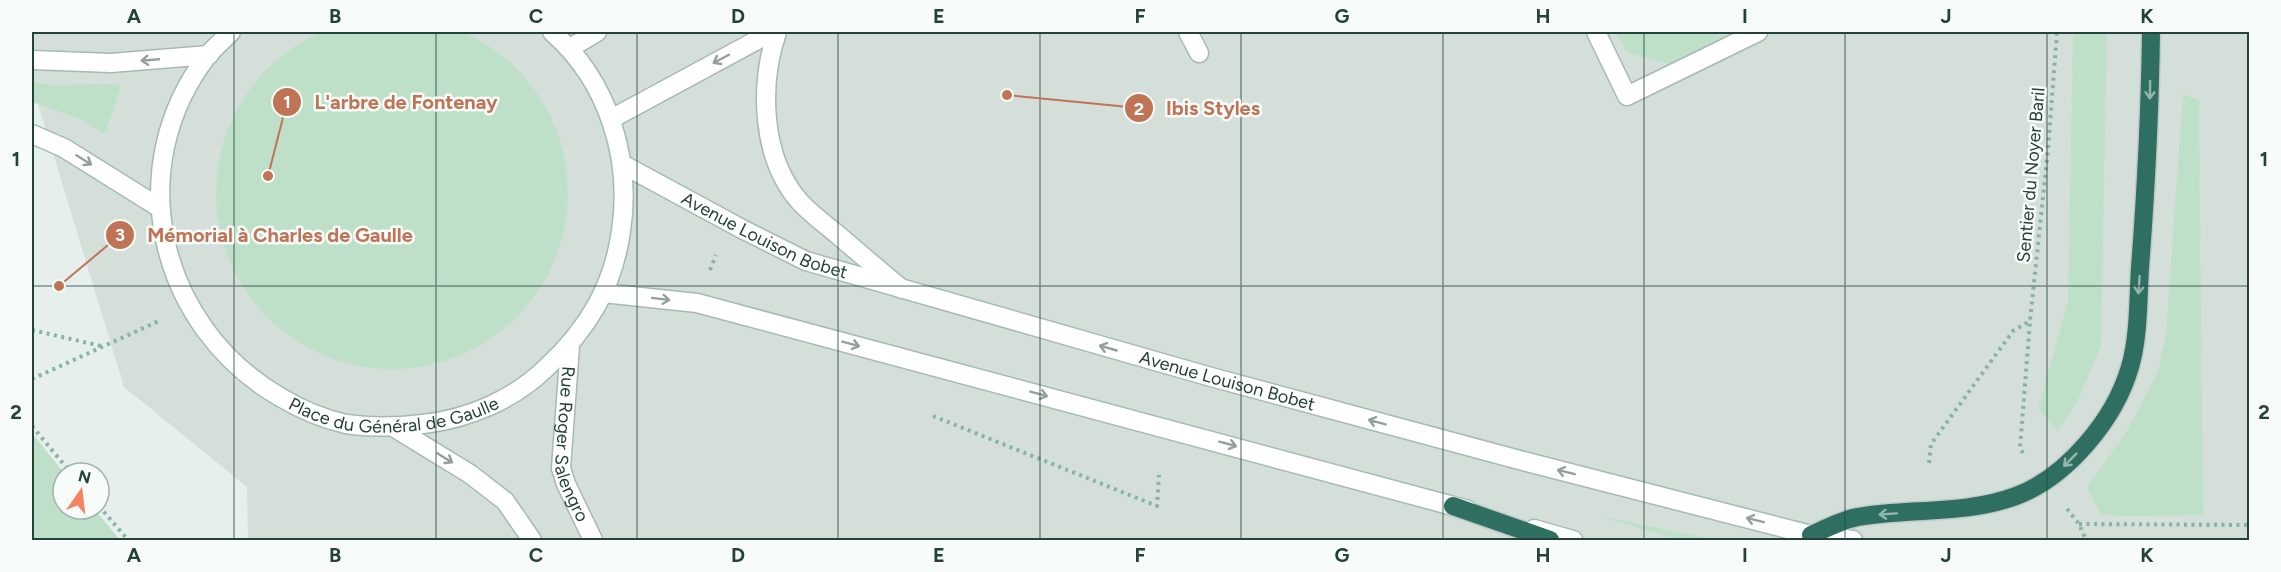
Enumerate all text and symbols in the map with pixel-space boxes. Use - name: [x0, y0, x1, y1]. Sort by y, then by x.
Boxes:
- text: A: [127, 4, 142, 28]
- text: B: [329, 4, 341, 28]
- text: C: [529, 4, 543, 28]
- text: D: [731, 4, 745, 28]
- text: E: [933, 4, 945, 28]
- text: F: [1134, 4, 1146, 28]
- text: G: [1335, 4, 1350, 28]
- text: H: [1536, 4, 1551, 28]
- text: I: [1742, 4, 1748, 28]
- text: J: [1940, 4, 1952, 28]
- text: K: [2140, 4, 2154, 28]
- one-way arrow: [712, 54, 730, 65]
- one-way arrow: [141, 55, 161, 66]
- one-way arrow: [2144, 79, 2156, 99]
- callout: L'arbre de Fontenay: [272, 83, 509, 121]
- street label: Sentier du Noyer Baril: [2012, 87, 2050, 263]
- callout: Ibis Styles: [1124, 89, 1272, 127]
- text: L'arbre de Fontenay: [314, 90, 498, 114]
- text: 1: [283, 91, 291, 113]
- text: Ibis Styles: [1166, 96, 1260, 120]
- text: 2: [1134, 98, 1144, 120]
- text: 1: [12, 147, 20, 171]
- text: 1: [2260, 147, 2268, 171]
- one-way arrow: [75, 155, 92, 167]
- street label: Avenue Louison Bobet: [678, 187, 850, 283]
- callout: Mémorial à Charles de Gaulle: [105, 216, 425, 254]
- text: Mémorial à Charles de Gaulle: [147, 223, 413, 247]
- text: 3: [115, 224, 125, 246]
- one-way arrow: [2133, 274, 2144, 294]
- one-way arrow: [651, 294, 671, 305]
- one-way arrow: [841, 339, 860, 350]
- one-way arrow: [1099, 342, 1118, 353]
- street label: Avenue Louison Bobet: [1137, 346, 1318, 416]
- street label: Rue Roger Salengro: [550, 365, 594, 525]
- street label: Place du Général de Gaulle: [285, 387, 501, 409]
- one-way arrow: [1029, 389, 1048, 401]
- text: Place du Général de Gaulle: [285, 392, 502, 438]
- text: 2: [10, 400, 22, 424]
- text: 2: [2258, 400, 2270, 424]
- one-way arrow: [1368, 415, 1387, 427]
- one-way arrow: [1218, 439, 1237, 451]
- one-way arrow: [436, 453, 453, 465]
- one-way arrow: [2063, 453, 2077, 468]
- north arrow: [51, 461, 111, 521]
- text: N: [76, 466, 93, 488]
- one-way arrow: [1557, 466, 1576, 477]
- one-way arrow: [1879, 509, 1899, 520]
- one-way arrow: [1746, 514, 1765, 526]
- text: A: [127, 543, 142, 567]
- text: B: [329, 543, 341, 567]
- text: C: [529, 543, 543, 567]
- text: D: [731, 543, 745, 567]
- text: E: [933, 543, 945, 567]
- text: F: [1134, 543, 1146, 567]
- text: G: [1335, 543, 1350, 567]
- text: H: [1536, 543, 1551, 567]
- text: I: [1742, 543, 1748, 567]
- text: J: [1940, 543, 1952, 567]
- text: K: [2140, 543, 2154, 567]

